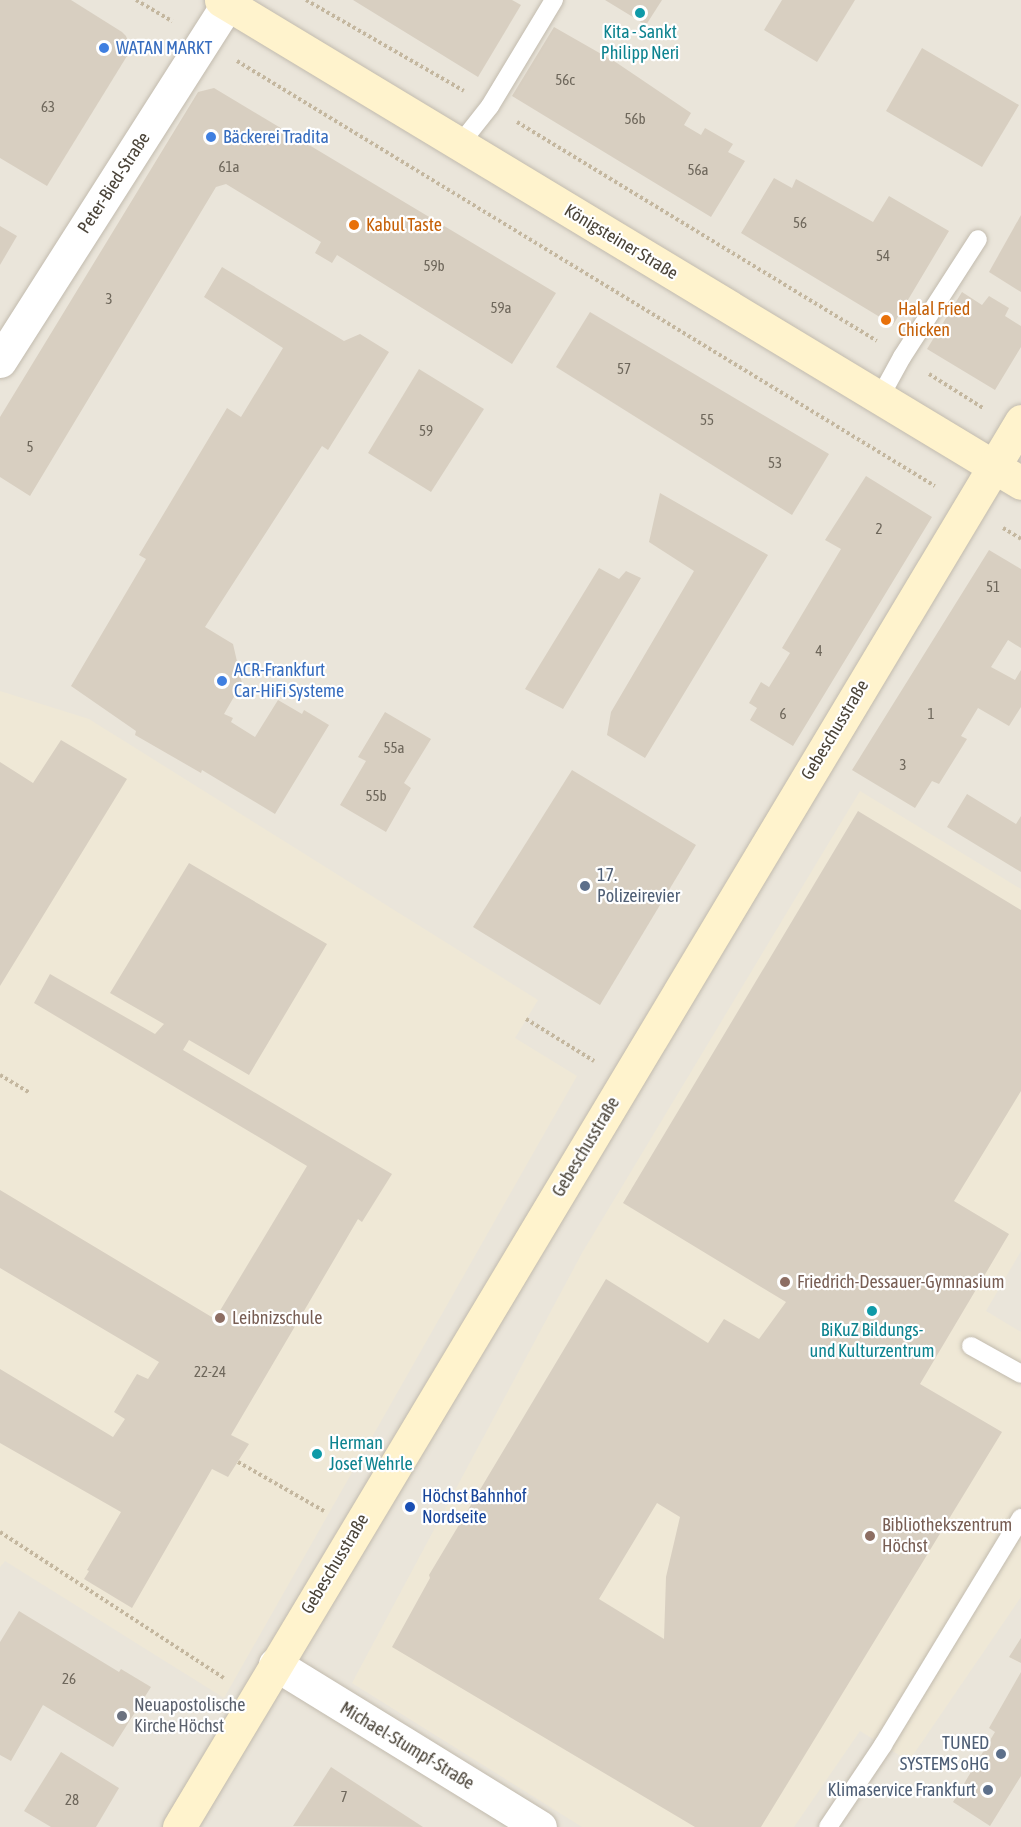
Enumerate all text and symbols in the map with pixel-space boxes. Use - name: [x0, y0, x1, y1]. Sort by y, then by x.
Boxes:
- marker: Kita - Sankt Philipp Neri: [633, 6, 647, 20]
- place label: Kita - Sankt Philipp Neri: [601, 22, 679, 64]
- place label: WATAN MARKT: [116, 37, 212, 59]
- marker: WATAN MARKT: [97, 41, 111, 55]
- house number: 56c: [555, 71, 575, 89]
- house number: 63: [41, 98, 55, 116]
- house number: 56b: [624, 110, 646, 128]
- place label: Bäckerei Tradita: [223, 126, 329, 148]
- street label: Peter-Bied-Straße: [73, 128, 155, 238]
- marker: Bäckerei Tradita: [204, 130, 218, 144]
- house number: 61a: [218, 158, 240, 176]
- house number: 56a: [687, 161, 709, 179]
- street label: Königsteiner Straße: [560, 200, 682, 284]
- place label: Kabul Taste: [366, 214, 442, 236]
- house number: 56: [793, 214, 807, 232]
- marker: Kabul Taste: [347, 218, 361, 232]
- house number: 54: [876, 247, 890, 265]
- house number: 59b: [423, 257, 445, 275]
- house number: 3: [105, 290, 113, 308]
- house number: 59a: [490, 299, 512, 317]
- place label: Halal Fried Chicken: [898, 299, 970, 342]
- marker: Halal Fried Chicken: [879, 313, 893, 327]
- house number: 57: [617, 360, 631, 378]
- house number: 55: [700, 411, 714, 429]
- house number: 59: [419, 422, 433, 440]
- house number: 5: [26, 438, 34, 456]
- house number: 53: [768, 454, 782, 472]
- house number: 2: [875, 520, 883, 538]
- house number: 51: [986, 578, 1000, 596]
- house number: 4: [815, 642, 823, 660]
- place label: ACR-Frankfurt Car-HiFi Systeme: [234, 660, 344, 702]
- marker: ACR-Frankfurt Car-HiFi Systeme: [215, 674, 229, 688]
- street label: Gebeschusstraße: [797, 676, 873, 784]
- house number: 6: [779, 705, 787, 723]
- house number: 1: [927, 705, 935, 723]
- house number: 55a: [383, 739, 405, 757]
- house number: 3: [899, 756, 907, 774]
- house number: 55b: [365, 787, 387, 805]
- place label: 17. Polizeirevier: [597, 865, 680, 908]
- marker: 17. Polizeirevier: [578, 879, 592, 893]
- street label: Gebeschusstraße: [548, 1093, 624, 1201]
- place label: Friedrich-Dessauer-Gymnasium: [797, 1271, 1004, 1293]
- marker: Friedrich-Dessauer-Gymnasium: [778, 1275, 792, 1289]
- marker: BiKuZ Bildungs- und Kulturzentrum: [865, 1304, 879, 1318]
- place label: Leibnizschule: [232, 1307, 322, 1329]
- marker: Leibnizschule: [213, 1311, 227, 1325]
- place label: BiKuZ Bildungs- und Kulturzentrum: [809, 1320, 935, 1362]
- house number: 22-24: [194, 1363, 226, 1381]
- place label: Herman Josef Wehrle: [329, 1433, 413, 1476]
- marker: Herman Josef Wehrle: [310, 1447, 324, 1461]
- place label: Höchst Bahnhof Nordseite: [422, 1486, 527, 1528]
- marker: Höchst Bahnhof Nordseite: [403, 1500, 417, 1514]
- street label: Gebeschusstraße: [297, 1510, 373, 1618]
- place label: Bibliothekszentrum Höchst: [882, 1515, 1012, 1558]
- marker: Bibliothekszentrum Höchst: [863, 1529, 877, 1543]
- house number: 26: [62, 1670, 76, 1688]
- place label: Neuapostolische Kirche Höchst: [134, 1695, 245, 1738]
- street label: Michael-Stumpf-Straße: [336, 1697, 478, 1795]
- marker: Neuapostolische Kirche Höchst: [115, 1709, 129, 1723]
- place label: TUNED SYSTEMS oHG: [900, 1733, 989, 1776]
- marker: TUNED SYSTEMS oHG: [994, 1747, 1008, 1761]
- place label: Klimaservice Frankfurt: [827, 1779, 976, 1801]
- marker: Klimaservice Frankfurt: [981, 1783, 995, 1797]
- house number: 7: [340, 1788, 348, 1806]
- house number: 28: [65, 1791, 79, 1809]

